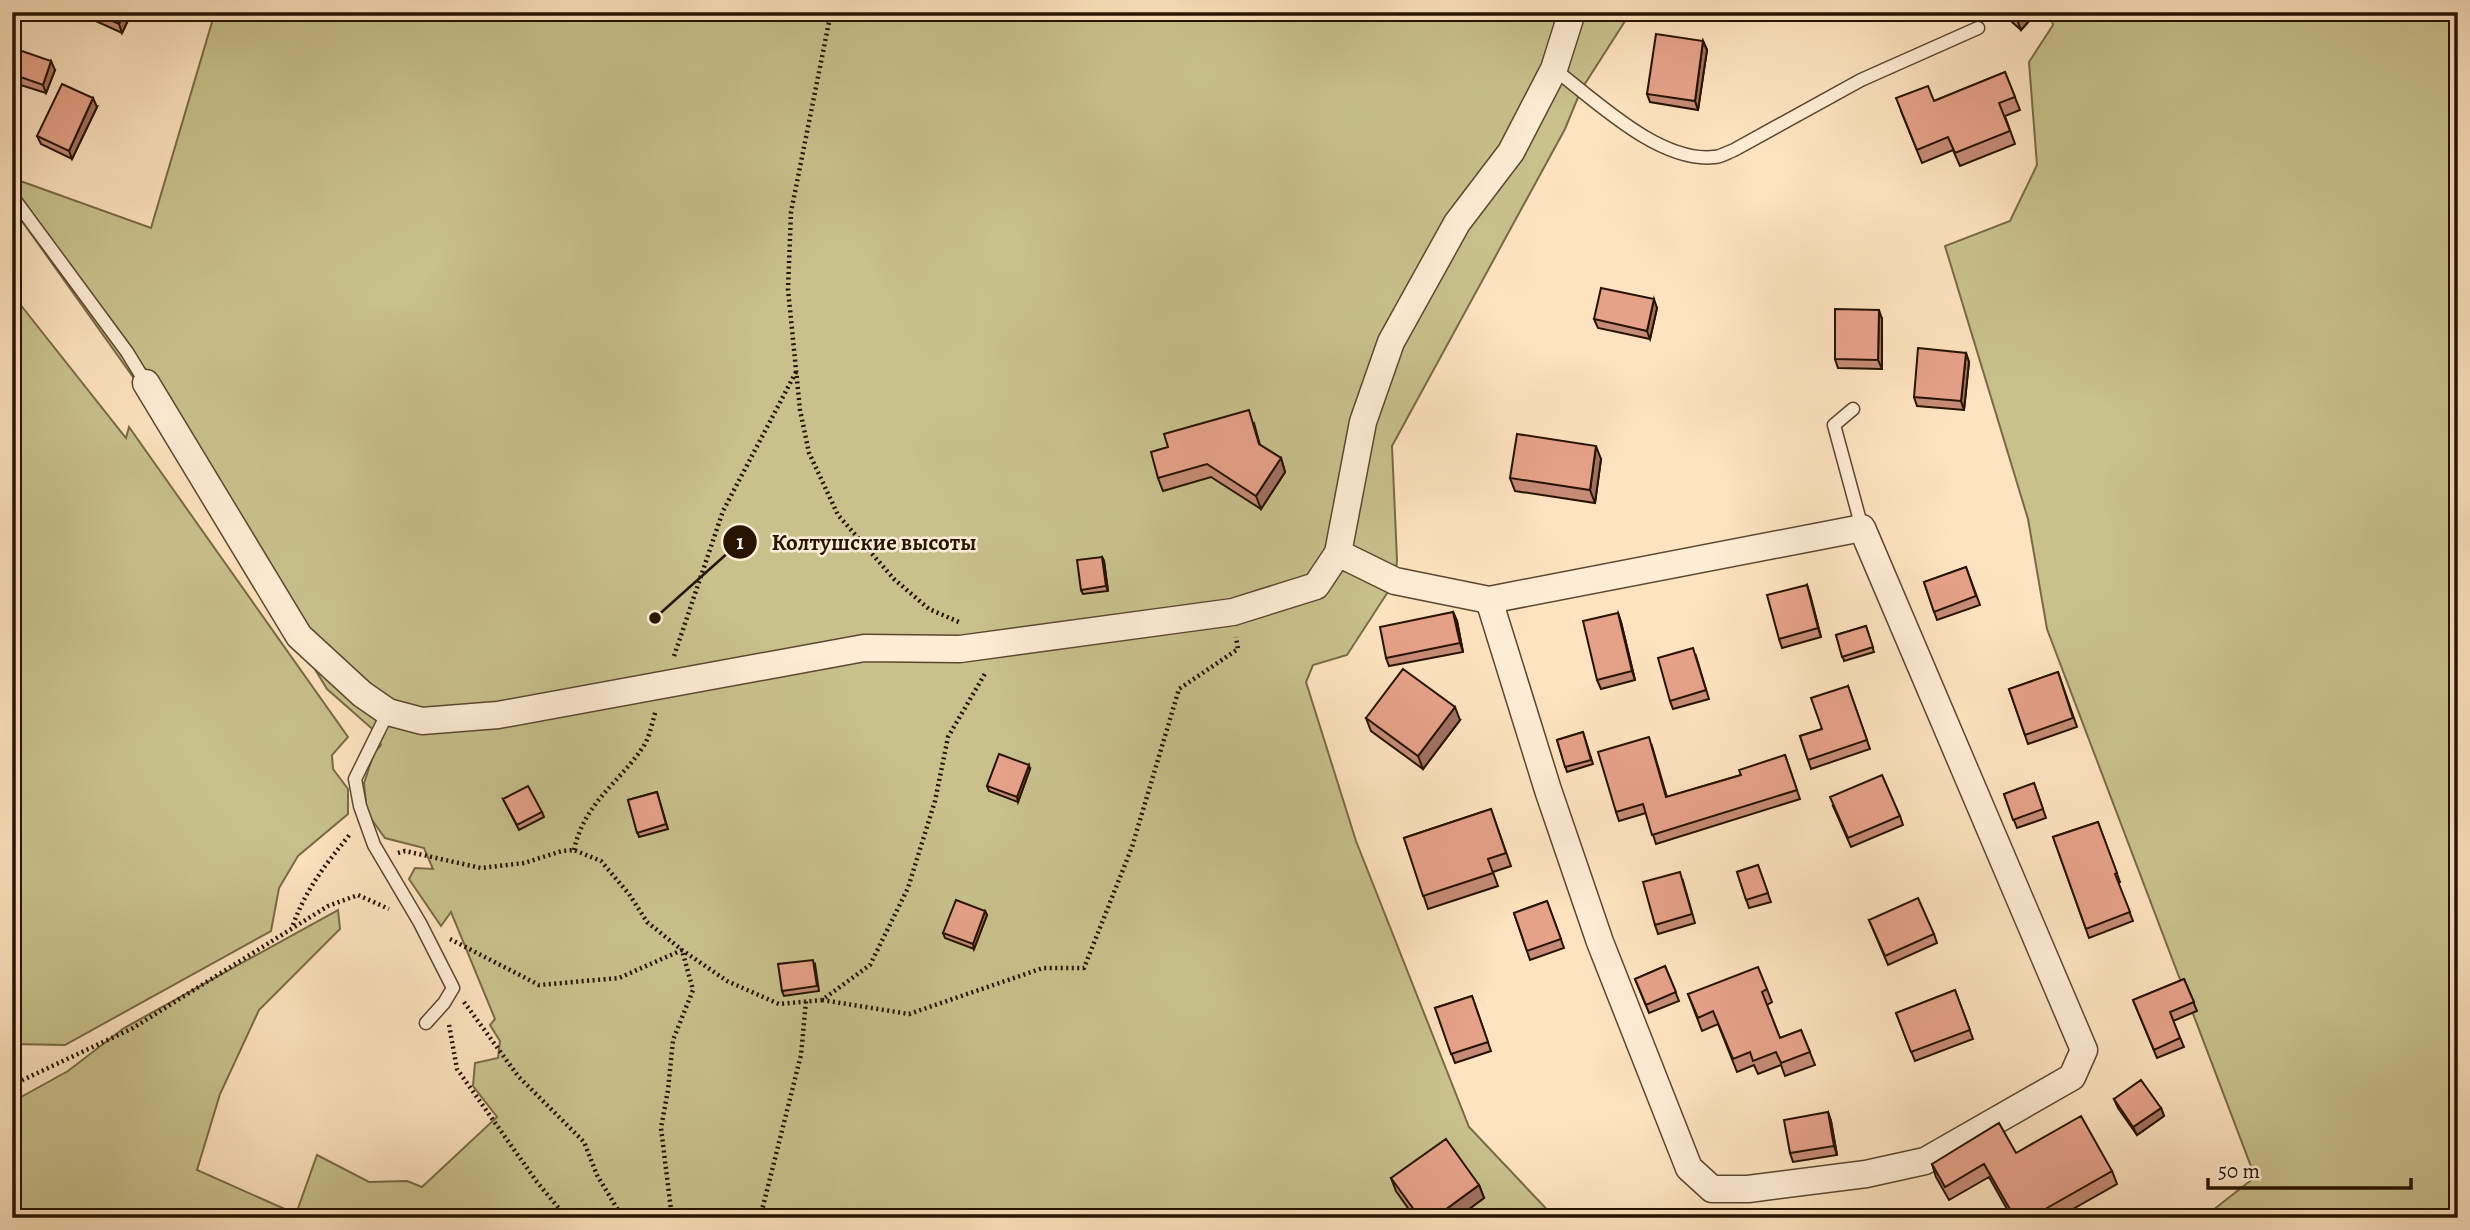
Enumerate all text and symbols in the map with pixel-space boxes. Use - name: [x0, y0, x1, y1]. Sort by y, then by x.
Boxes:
- callout: Колтушские высоты: [722, 520, 990, 564]
- text: Колтушские высоты: [772, 527, 976, 558]
- text: 1: [736, 528, 744, 556]
- scale bar: [2208, 1146, 2410, 1190]
- text: 50 m: [2218, 1157, 2260, 1185]

